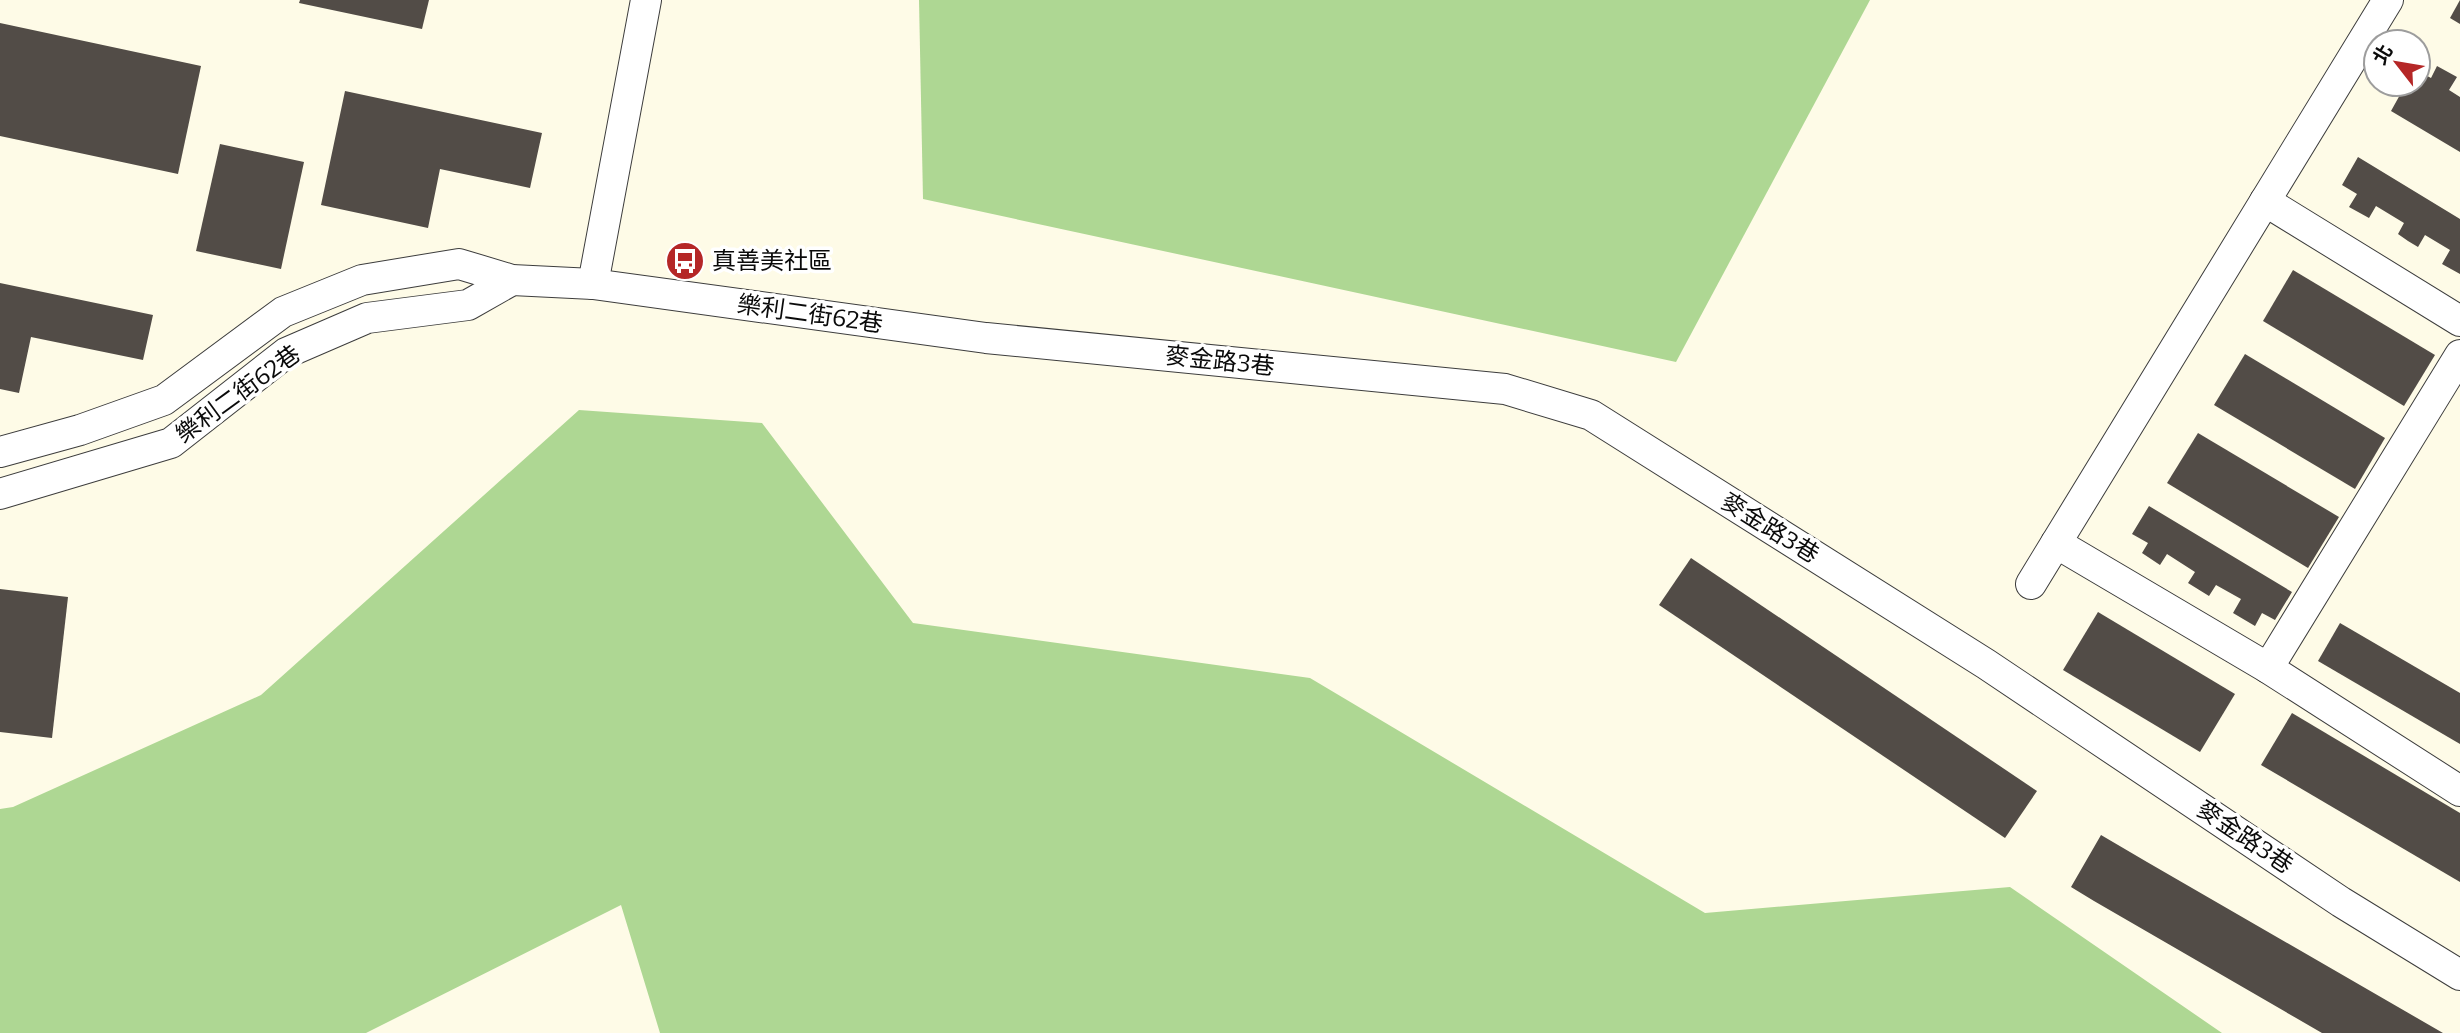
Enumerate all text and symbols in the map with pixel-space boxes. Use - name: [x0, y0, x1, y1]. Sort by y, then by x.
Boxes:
- north arrow: [2362, 28, 2432, 98]
- text: 北: [2368, 40, 2398, 69]
- bus stop icon: 真善美社區: [664, 240, 706, 282]
- place label: 真善美社區: [712, 247, 832, 275]
- street label: 樂利二街62巷: [735, 290, 885, 338]
- street label: 樂利二街62巷: [170, 339, 306, 449]
- street label: 麥金路3巷: [1164, 341, 1276, 381]
- street label: 麥金路3巷: [1716, 487, 1824, 569]
- street label: 麥金路3巷: [2192, 795, 2298, 879]

